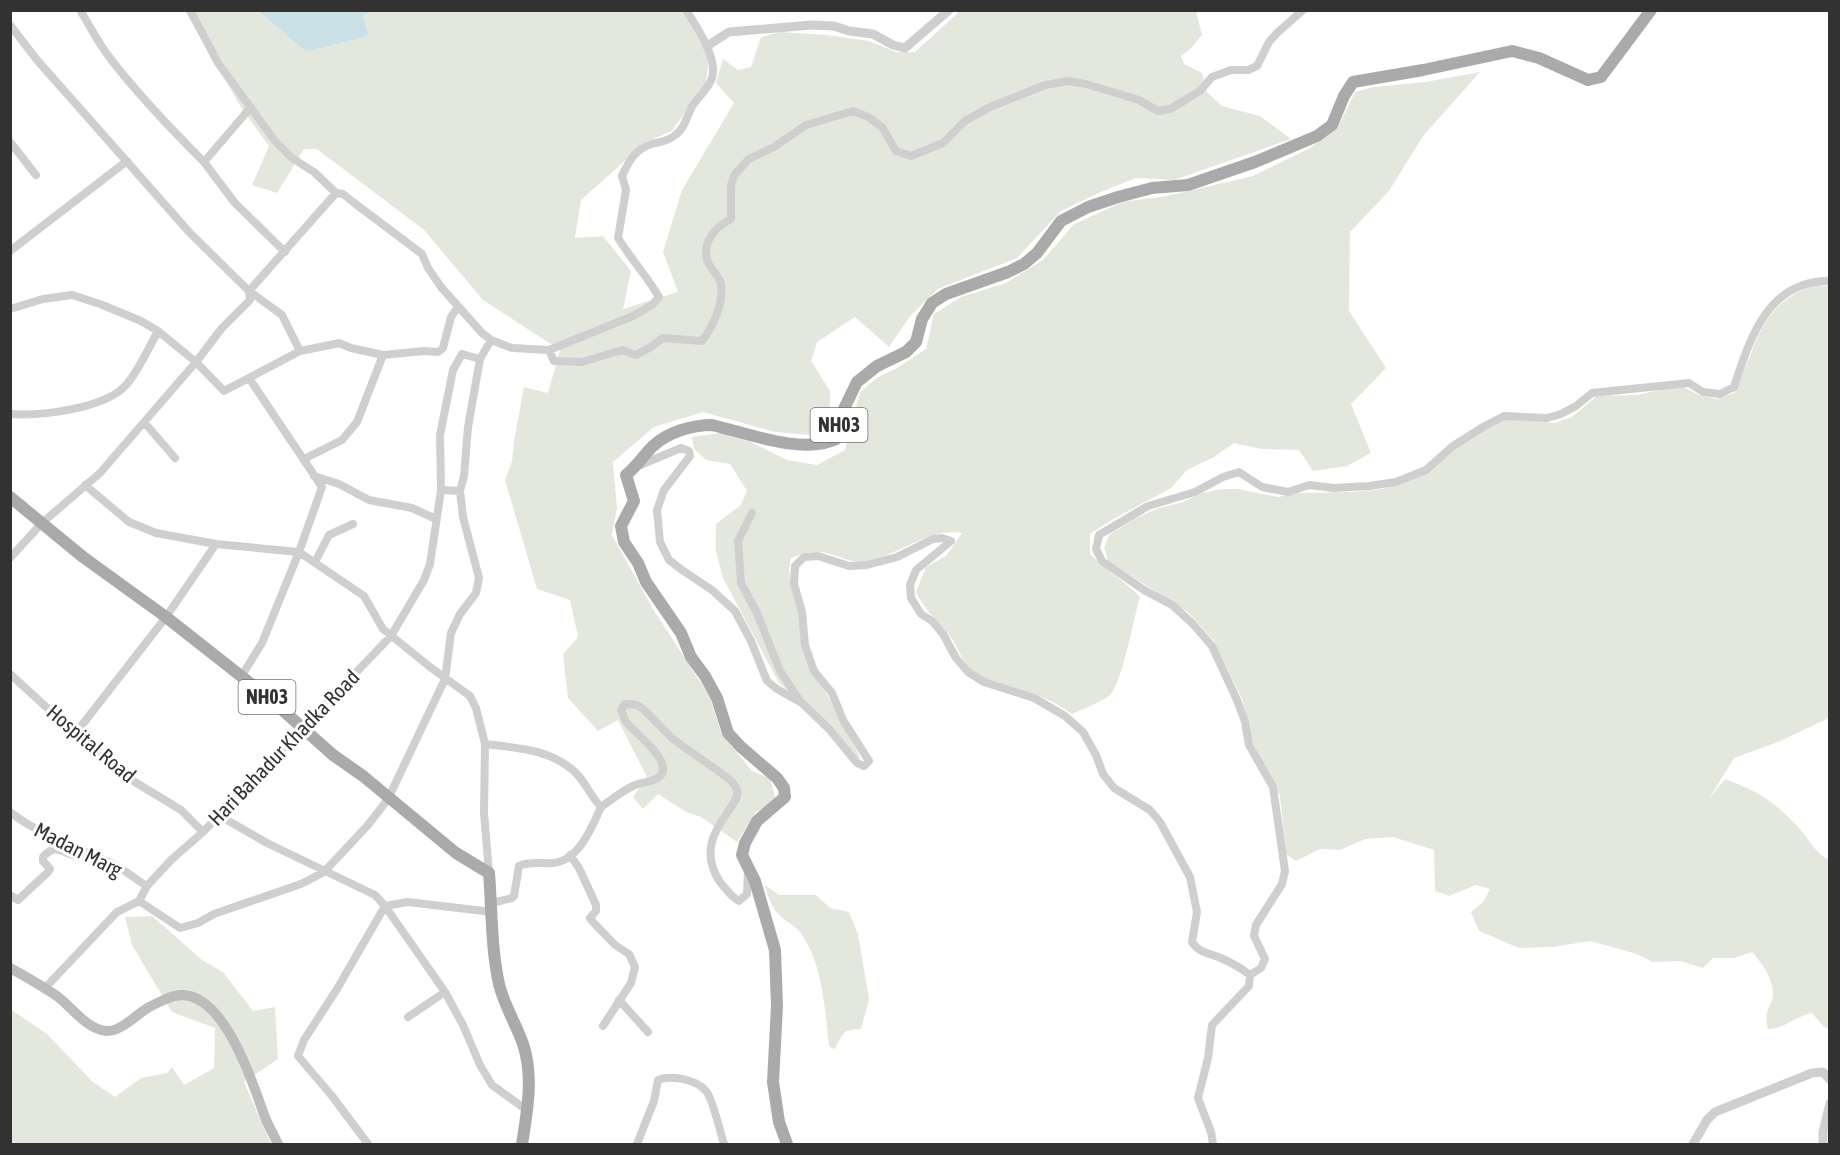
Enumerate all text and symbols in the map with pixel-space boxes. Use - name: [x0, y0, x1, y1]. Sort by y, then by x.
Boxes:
- road number: NH03: [810, 408, 868, 442]
- street label: Hari Bahadur Khadka Road: [203, 665, 364, 830]
- road number: NH03: [238, 680, 296, 714]
- street label: Hospital Road: [42, 699, 141, 787]
- street label: Madan Marg: [31, 817, 126, 881]

